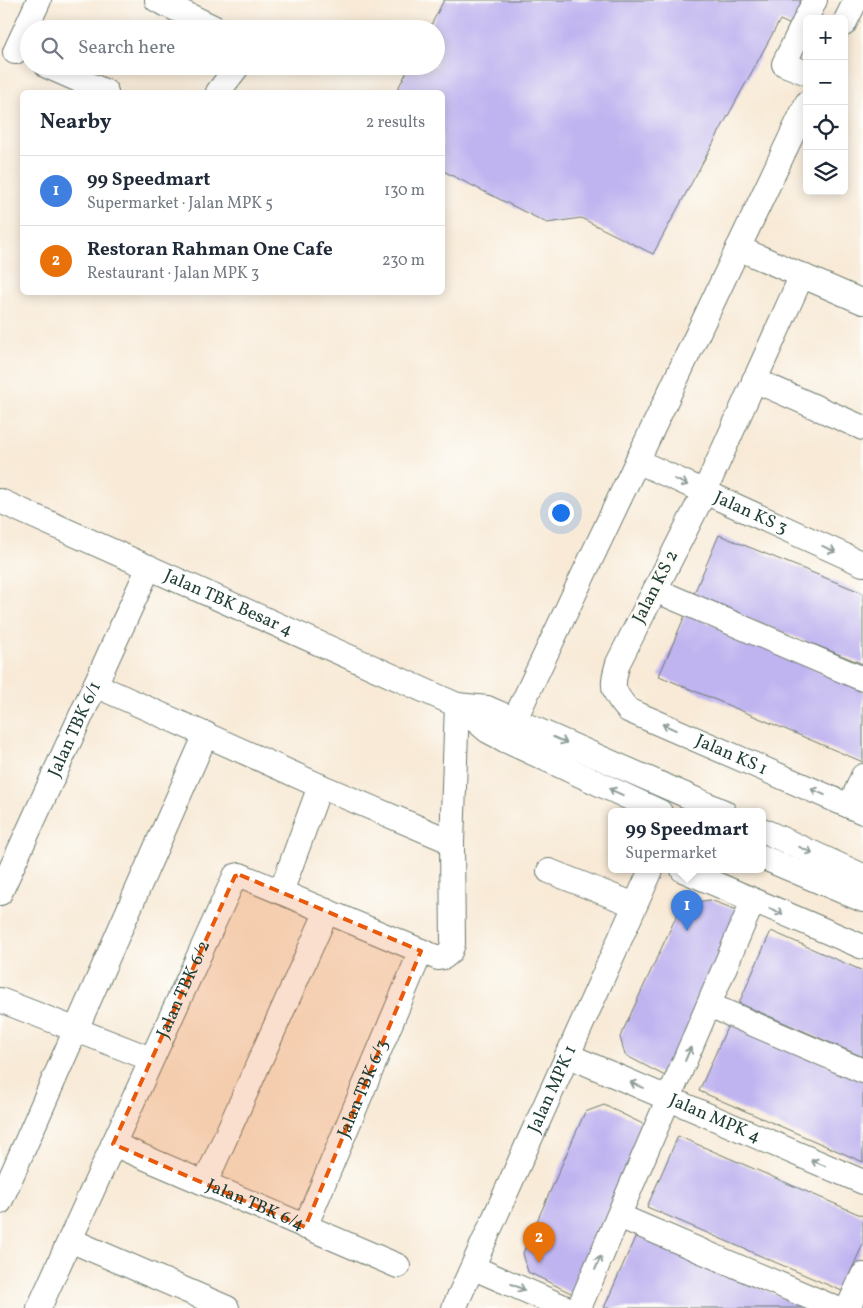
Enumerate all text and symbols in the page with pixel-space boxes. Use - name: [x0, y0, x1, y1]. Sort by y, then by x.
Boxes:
- map controls: [803, 15, 848, 195]
- button: +: [803, 15, 848, 60]
- search box: [20, 20, 445, 75]
- icon: search: [38, 34, 66, 62]
- text: Search here: [78, 35, 175, 61]
- button: −: [803, 60, 848, 105]
- button: locate: [803, 105, 848, 150]
- text: Nearby: [40, 108, 111, 137]
- text: 2 results: [366, 112, 425, 134]
- button: layers: [803, 150, 848, 195]
- text: 99 Speedmart: [87, 167, 210, 193]
- text: 1: [53, 180, 59, 202]
- text: 130 m: [384, 180, 425, 202]
- text: Supermarket · Jalan MPK 5: [87, 193, 273, 215]
- text: Restoran Rahman One Cafe: [87, 237, 333, 263]
- text: 2: [52, 250, 60, 272]
- text: 230 m: [382, 250, 425, 272]
- text: Restaurant · Jalan MPK 3: [87, 263, 259, 285]
- one-way arrow: [673, 478, 688, 487]
- street label: Jalan KS 3: [710, 485, 792, 541]
- your location: [548, 500, 574, 526]
- one-way arrow: [821, 545, 836, 555]
- street label: Jalan KS 2: [627, 546, 685, 628]
- street label: Jalan TBK Besar 4: [160, 563, 297, 643]
- street label: Jalan TBK 6/1: [42, 678, 107, 781]
- one-way arrow: [662, 722, 677, 732]
- street label: Jalan KS 1: [691, 728, 771, 782]
- one-way arrow: [552, 735, 567, 745]
- one-way arrow: [609, 786, 624, 796]
- one-way arrow: [811, 787, 826, 797]
- popup: [608, 808, 766, 873]
- text: 99 Speedmart: [625, 817, 749, 843]
- text: Supermarket: [625, 843, 717, 865]
- one-way arrow: [798, 846, 813, 855]
- pin: 1: [671, 890, 703, 931]
- one-way arrow: [768, 906, 783, 916]
- street label: Jalan TBK 6/2: [151, 936, 217, 1042]
- street label: Jalan TBK 6/3: [331, 1036, 395, 1142]
- street label: Jalan MPK 1: [522, 1041, 583, 1137]
- one-way arrow: [683, 1047, 693, 1062]
- one-way arrow: [630, 1080, 645, 1090]
- street label: Jalan MPK 4: [665, 1088, 765, 1149]
- one-way arrow: [811, 1158, 826, 1167]
- street label: Jalan TBK 6/4: [203, 1173, 308, 1237]
- pin: 2: [523, 1222, 555, 1263]
- one-way arrow: [594, 1256, 604, 1271]
- one-way arrow: [510, 1283, 525, 1293]

